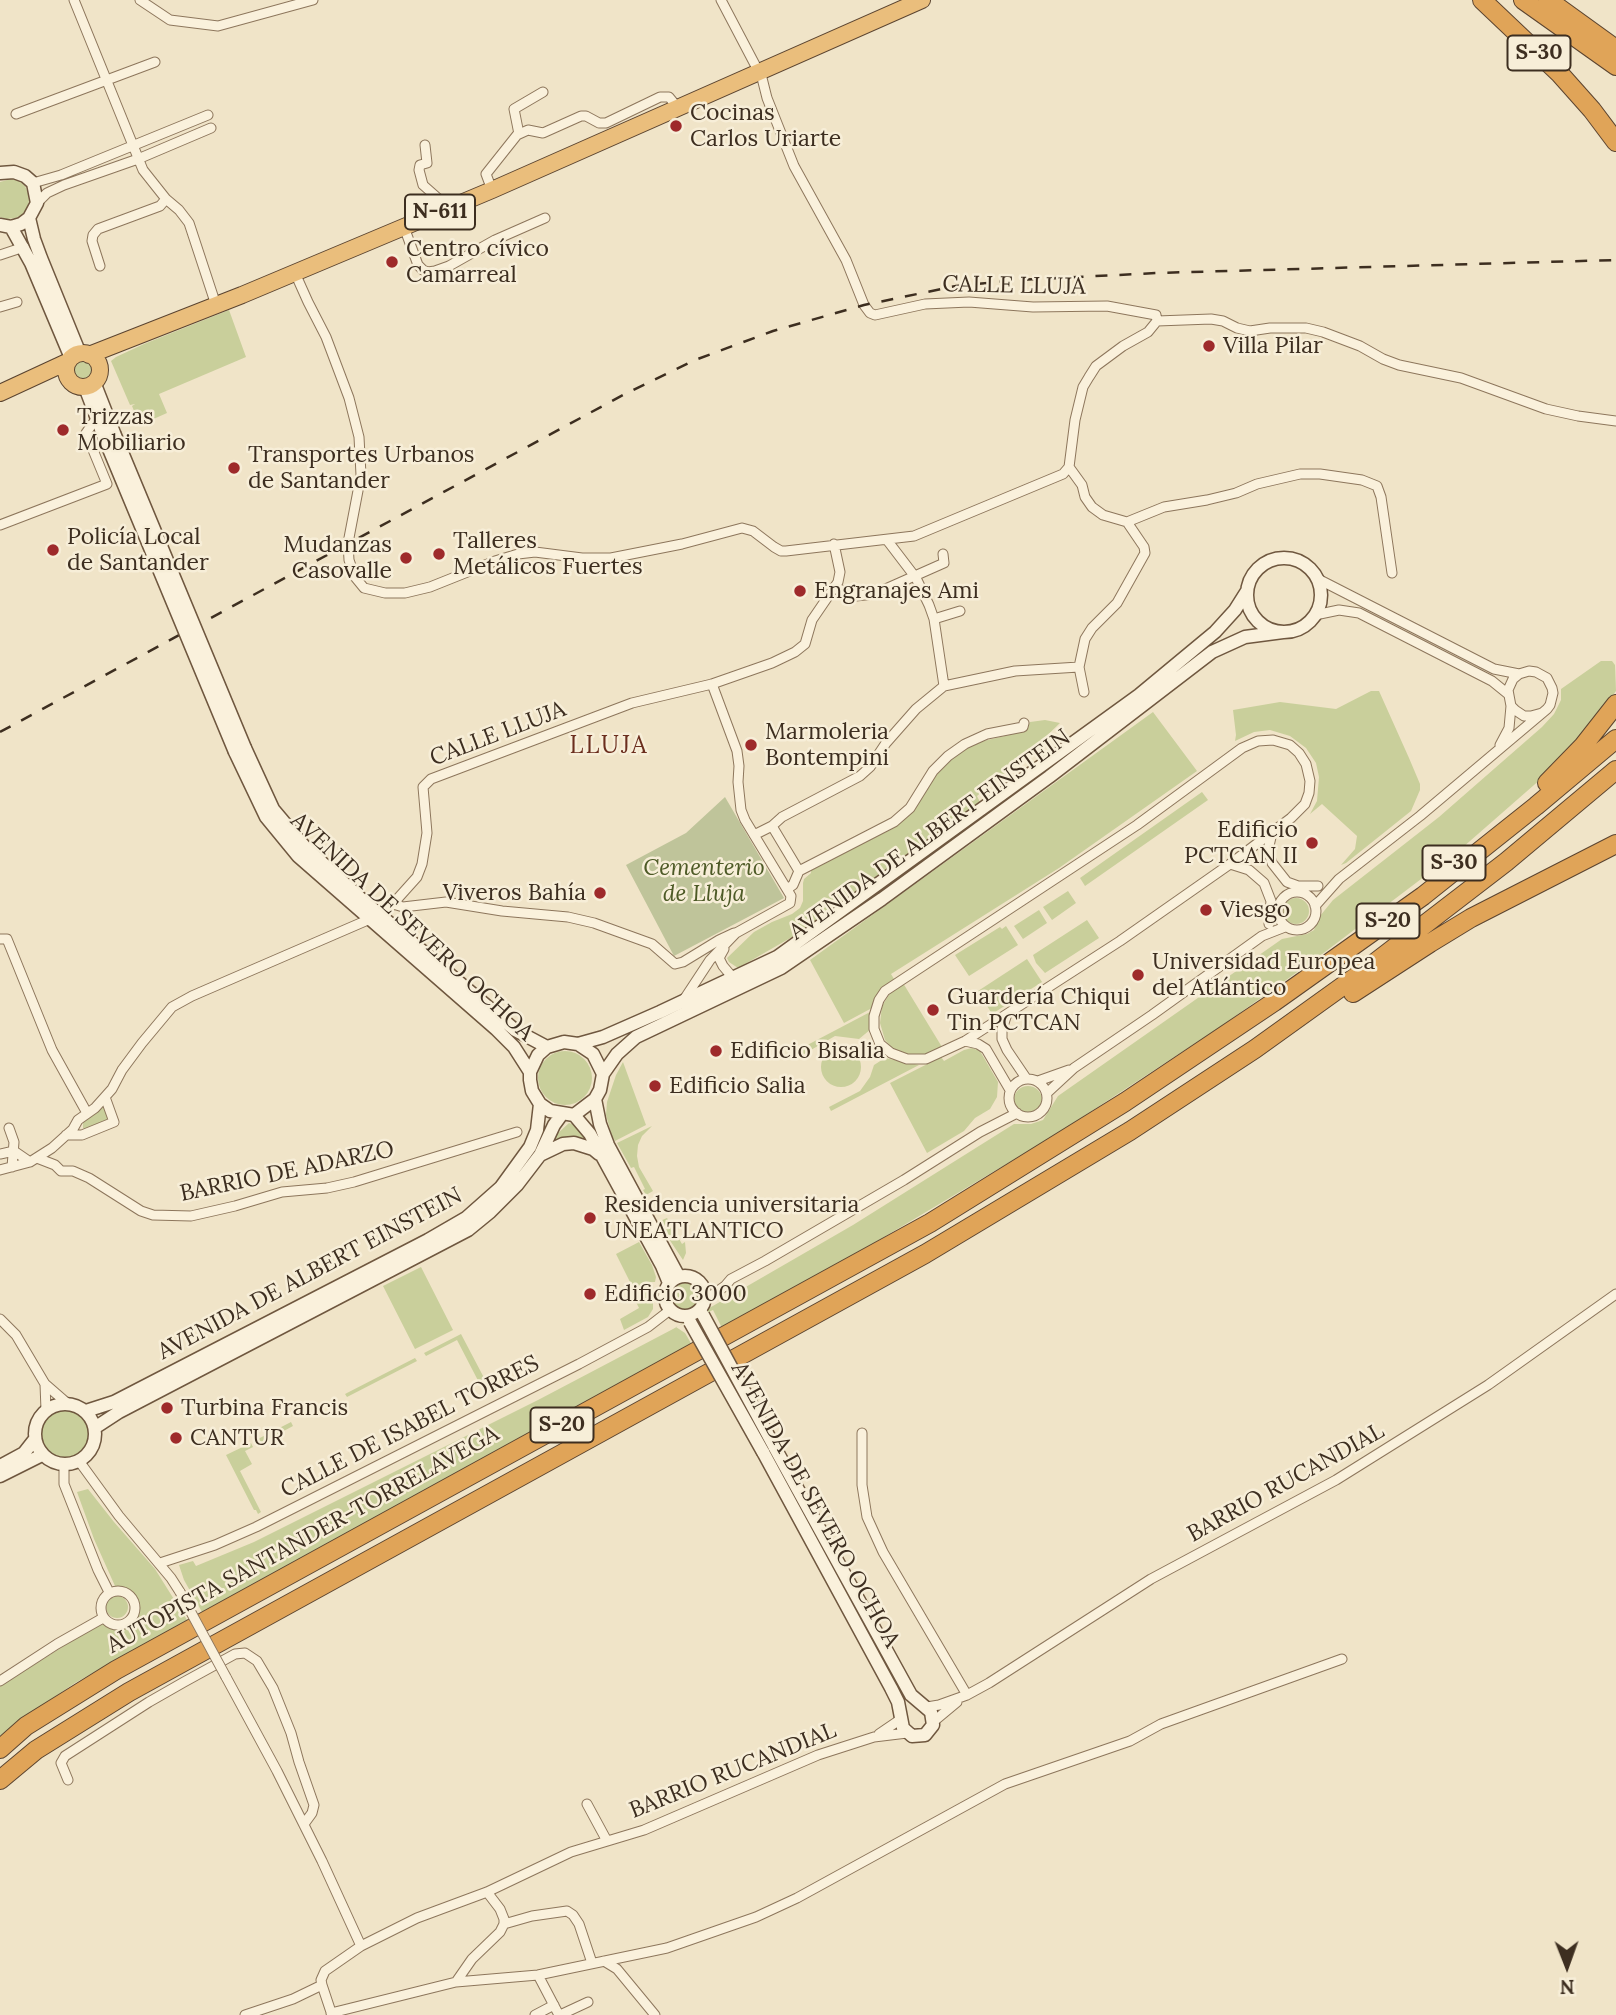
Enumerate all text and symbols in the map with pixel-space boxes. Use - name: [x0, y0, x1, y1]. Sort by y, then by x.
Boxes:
- road number: S-30: [1508, 36, 1570, 70]
- place label: Cocinas Carlos Uriarte: [690, 99, 841, 153]
- marker: Cocinas Carlos Uriarte: [668, 118, 684, 134]
- road number: N-611: [405, 194, 475, 230]
- place label: Centro cívico Camarreal: [406, 235, 549, 289]
- marker: Centro cívico Camarreal: [384, 254, 400, 270]
- street label: CALLE LLUJA: [942, 271, 1086, 301]
- place label: Villa Pilar: [1223, 332, 1323, 360]
- marker: Villa Pilar: [1201, 338, 1217, 354]
- place label: Trizzas Mobiliario: [77, 403, 186, 457]
- marker: Trizzas Mobiliario: [55, 422, 71, 438]
- place label: Transportes Urbanos de Santander: [248, 441, 475, 495]
- marker: Transportes Urbanos de Santander: [226, 460, 242, 476]
- place label: Policía Local de Santander: [67, 523, 209, 577]
- place label: Talleres Metálicos Fuertes: [453, 527, 643, 581]
- place label: Mudanzas Casovalle: [283, 531, 392, 585]
- marker: Policía Local de Santander: [45, 542, 61, 558]
- marker: Talleres Metálicos Fuertes: [431, 546, 447, 562]
- marker: Mudanzas Casovalle: [398, 550, 414, 566]
- place label: Engranajes Ami: [814, 577, 979, 605]
- marker: Engranajes Ami: [792, 583, 808, 599]
- street label: CALLE LLUJA: [426, 695, 570, 773]
- place label: Marmoleria Bontempini: [765, 718, 889, 772]
- street label: AVENIDA DE ALBERT EINSTEIN: [784, 724, 1076, 946]
- district label: LLUJA: [570, 732, 648, 760]
- marker: Marmoleria Bontempini: [743, 737, 759, 753]
- street label: AVENIDA DE SEVERO OCHOA: [285, 807, 539, 1047]
- place label: Edificio PCTCAN II: [1184, 816, 1298, 870]
- marker: Edificio PCTCAN II: [1304, 835, 1320, 851]
- road number: S-30: [1422, 846, 1486, 880]
- park label: Cementerio de Lluja: [643, 854, 765, 908]
- place label: Viveros Bahía: [443, 879, 586, 907]
- marker: Viveros Bahía: [592, 885, 608, 901]
- place label: Viesgo: [1220, 896, 1290, 924]
- marker: Viesgo: [1198, 902, 1214, 918]
- road number: S-20: [1356, 904, 1420, 939]
- place label: Universidad Europea del Atlántico: [1152, 948, 1375, 1002]
- marker: Universidad Europea del Atlántico: [1130, 967, 1146, 983]
- place label: Guardería Chiqui Tin PCTCAN: [947, 983, 1130, 1037]
- marker: Guardería Chiqui Tin PCTCAN: [925, 1002, 941, 1018]
- place label: Edificio Bisalia: [730, 1037, 885, 1065]
- marker: Edificio Bisalia: [708, 1043, 724, 1059]
- place label: Edificio Salia: [669, 1072, 806, 1100]
- marker: Edificio Salia: [647, 1078, 663, 1094]
- street label: BARRIO DE ADARZO: [177, 1136, 397, 1208]
- street label: AVENIDA DE ALBERT EINSTEIN: [153, 1182, 467, 1366]
- place label: Residencia universitaria UNEATLANTICO: [604, 1191, 859, 1245]
- marker: Residencia universitaria UNEATLANTICO: [582, 1210, 598, 1226]
- place label: Edificio 3000: [604, 1280, 747, 1308]
- marker: Edificio 3000: [582, 1286, 598, 1302]
- street label: CALLE DE ISABEL TORRES: [276, 1350, 544, 1504]
- street label: AVENIDA DE SEVERO OCHOA: [725, 1357, 905, 1653]
- place label: Turbina Francis: [181, 1394, 348, 1422]
- marker: Turbina Francis: [159, 1400, 175, 1416]
- road number: S-20: [530, 1408, 594, 1442]
- street label: BARRIO RUCANDIAL: [1183, 1418, 1389, 1548]
- street label: AUTOPISTA SANTANDER-TORRELAVEGA: [102, 1420, 504, 1660]
- place label: CANTUR: [190, 1424, 284, 1452]
- marker: CANTUR: [168, 1430, 184, 1446]
- street label: BARRIO RUCANDIAL: [626, 1717, 840, 1825]
- north arrow: [1532, 1931, 1602, 2001]
- text: N: [1560, 1975, 1575, 1999]

